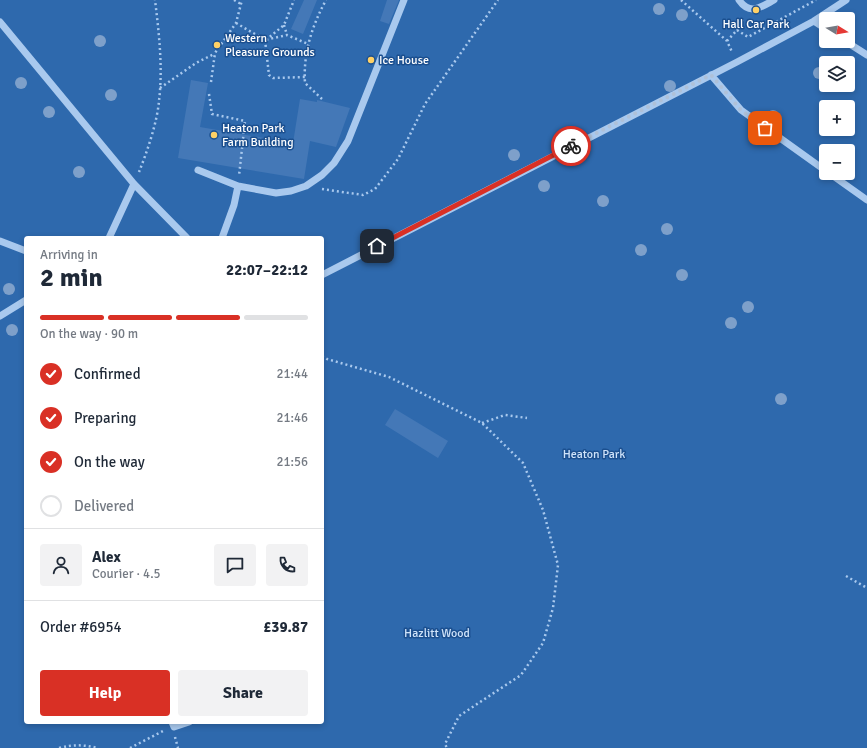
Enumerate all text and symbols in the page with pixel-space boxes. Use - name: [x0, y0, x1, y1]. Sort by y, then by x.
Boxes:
- marker: Hall Car Park: [751, 5, 761, 15]
- north arrow: [819, 12, 855, 48]
- map controls: [819, 12, 855, 180]
- place label: Hall Car Park: [722, 17, 790, 32]
- place label: Western Pleasure Grounds: [225, 31, 315, 60]
- marker: Western Pleasure Grounds: [212, 40, 222, 50]
- place label: Ice House: [379, 53, 429, 68]
- marker: Ice House: [366, 55, 376, 65]
- button: layers: [819, 56, 855, 92]
- button: +: [819, 100, 855, 136]
- pin: [748, 111, 782, 145]
- icon: bag: [754, 117, 776, 139]
- place label: Heaton Park Farm Building: [222, 121, 294, 150]
- courier: [551, 126, 591, 166]
- marker: Heaton Park Farm Building: [209, 130, 219, 140]
- icon: bike: [560, 135, 582, 157]
- button: −: [819, 144, 855, 180]
- pin: [360, 229, 394, 263]
- icon: home: [366, 235, 388, 257]
- text: Arriving in: [40, 247, 98, 263]
- text: 22:07–22:12: [226, 261, 308, 279]
- text: 2 min: [40, 262, 103, 294]
- text: On the way · 90 m: [40, 326, 138, 342]
- icon: check: [40, 363, 62, 385]
- text: Confirmed: [74, 365, 141, 383]
- text: 21:44: [276, 366, 308, 382]
- icon: check: [40, 407, 62, 429]
- text: Preparing: [74, 409, 137, 427]
- text: 21:46: [276, 410, 308, 426]
- park label: Heaton Park: [563, 447, 625, 462]
- icon: check: [40, 451, 62, 473]
- text: On the way: [74, 453, 145, 471]
- text: 21:56: [276, 454, 308, 470]
- text: Delivered: [74, 497, 134, 515]
- button: person: [40, 544, 82, 586]
- button: chat: [214, 544, 256, 586]
- button: phone: [266, 544, 308, 586]
- text: Alex: [92, 548, 121, 566]
- text: Courier · 4.5: [92, 566, 161, 582]
- text: Order #6954: [40, 618, 122, 636]
- text: £39.87: [263, 618, 308, 636]
- park label: Hazlitt Wood: [404, 626, 470, 641]
- button: Help: [40, 670, 170, 716]
- button: Share: [178, 670, 308, 716]

